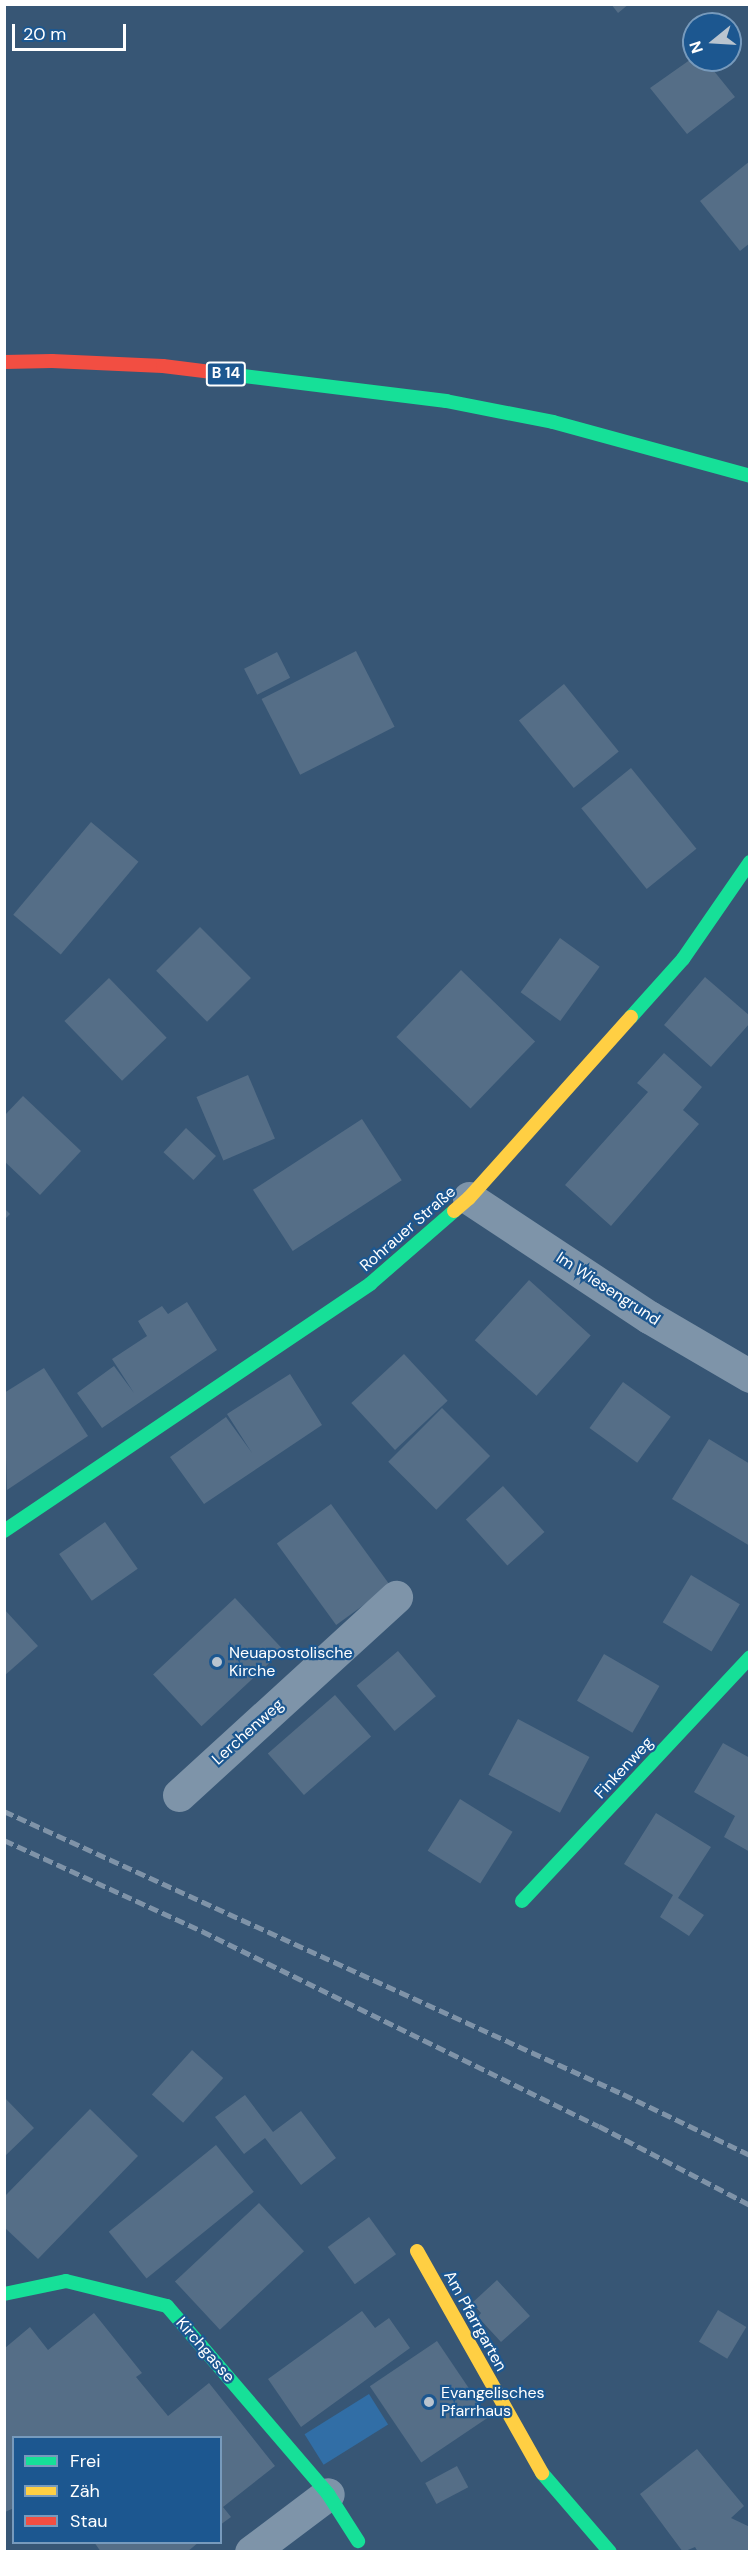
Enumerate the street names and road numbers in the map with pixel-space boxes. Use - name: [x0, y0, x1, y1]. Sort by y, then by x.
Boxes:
- road number: B 14: [205, 362, 247, 386]
- street label: Rohrauer Straße: [356, 1182, 460, 1276]
- street label: Im Wiesengrund: [552, 1248, 664, 1330]
- street label: Lerchenweg: [208, 1695, 288, 1769]
- street label: Finkenweg: [591, 1733, 657, 1803]
- street label: Am Pfarrgarten: [440, 2267, 510, 2375]
- street label: Kirchgasse: [172, 2314, 238, 2386]

